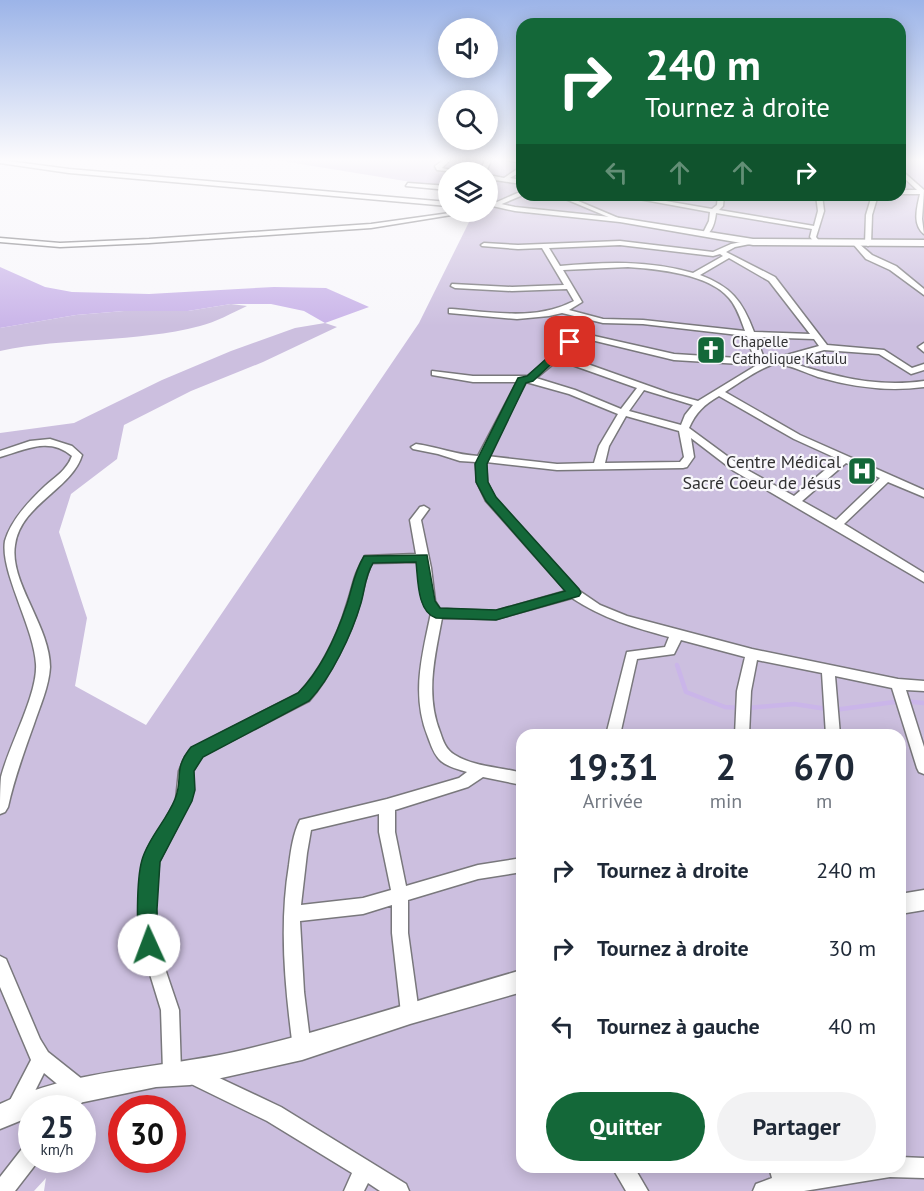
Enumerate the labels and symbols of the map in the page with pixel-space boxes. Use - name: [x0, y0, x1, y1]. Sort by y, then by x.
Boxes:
- pin: [544, 316, 595, 367]
- place label: Chapelle Catholique Katulu: [732, 332, 847, 368]
- church icon: Chapelle Catholique Katulu: [695, 334, 727, 366]
- place label: Centre Médical Sacré Coeur de Jésus: [682, 450, 842, 494]
- hospital icon: Centre Médical Sacré Coeur de Jésus: [846, 455, 878, 487]
- position arrow: [117, 913, 181, 977]
- speed limit sign: 30: [108, 1095, 186, 1173]

